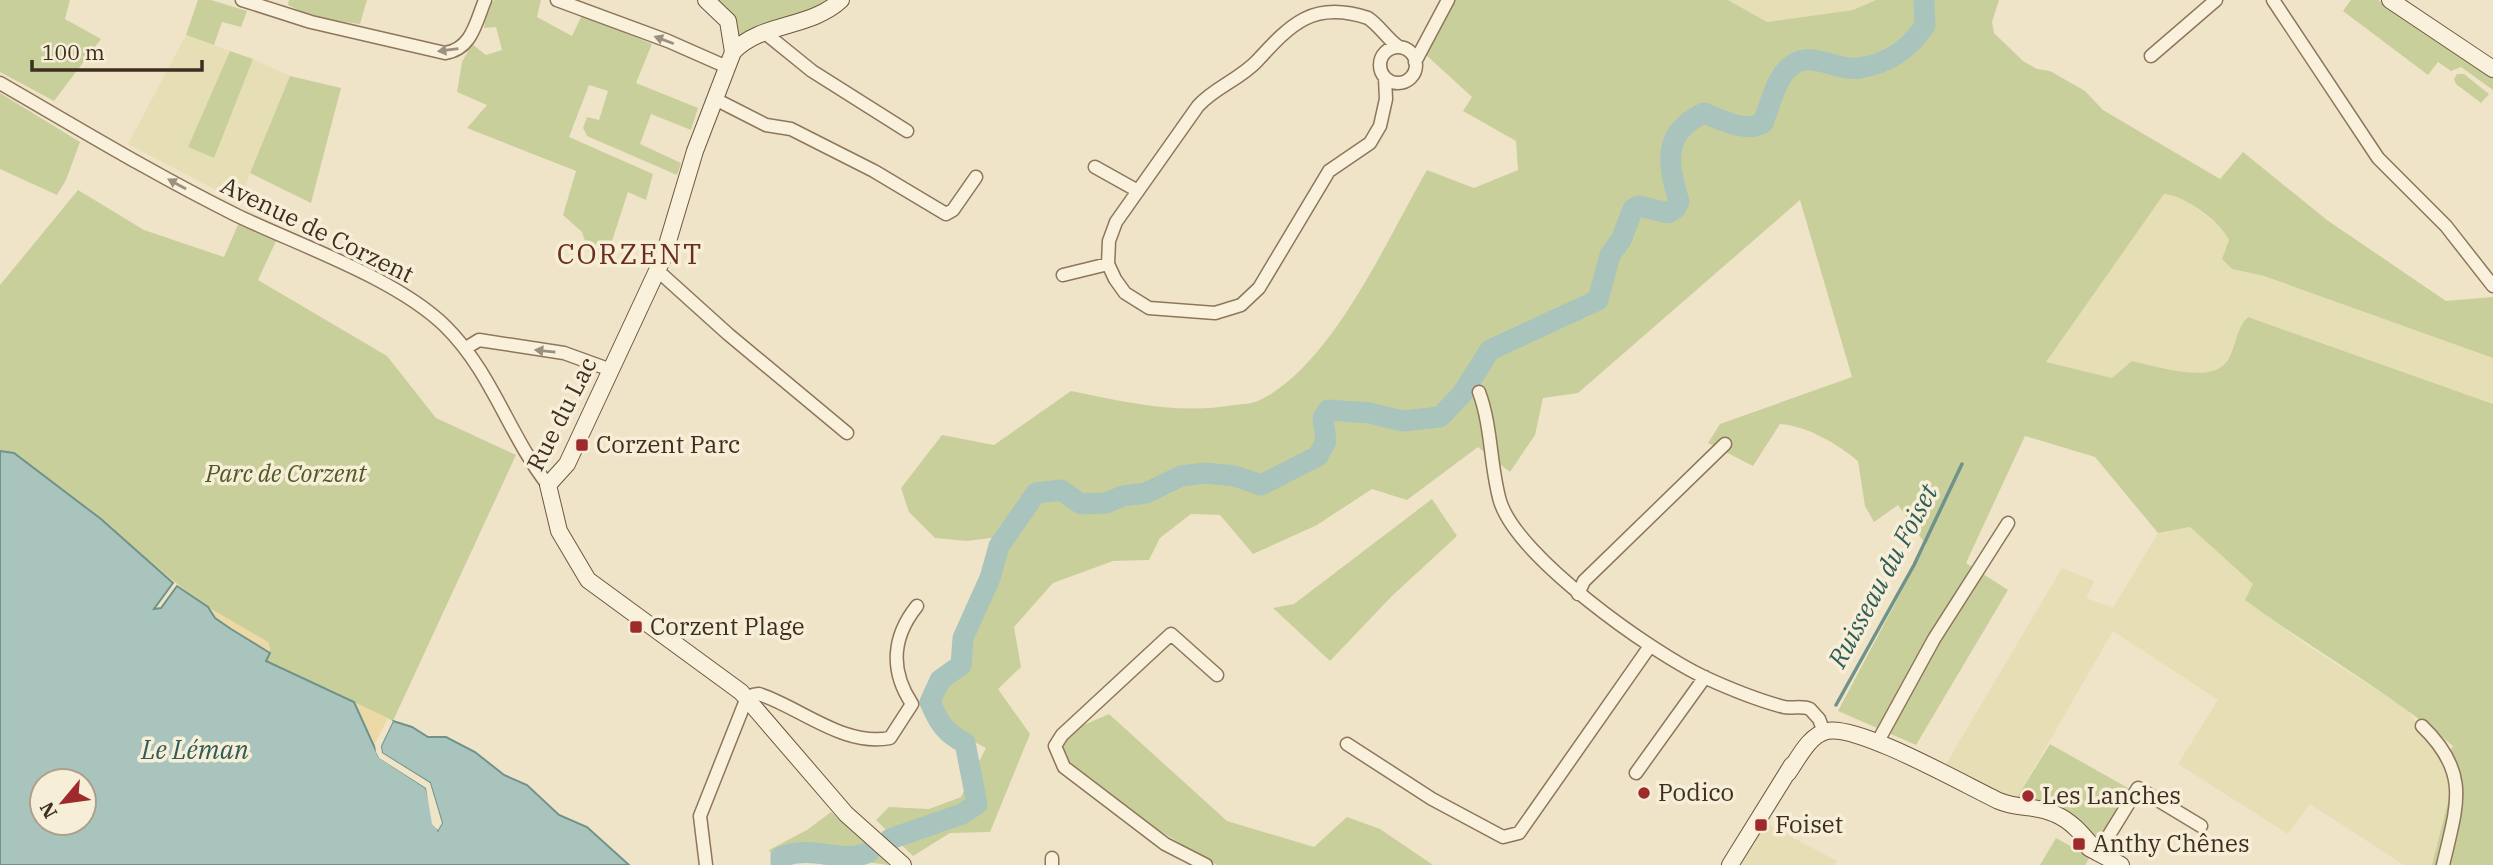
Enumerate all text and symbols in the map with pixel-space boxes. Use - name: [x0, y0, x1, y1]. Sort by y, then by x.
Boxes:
- scale bar: [32, 28, 201, 72]
- one-way arrow: [654, 34, 675, 45]
- text: 100 m: [42, 38, 105, 66]
- one-way arrow: [437, 45, 459, 56]
- street label: Avenue de Corzent: [216, 168, 419, 290]
- one-way arrow: [167, 178, 187, 190]
- district label: CORZENT: [557, 235, 703, 272]
- one-way arrow: [534, 345, 556, 356]
- street label: Rue du Lac: [519, 351, 604, 476]
- place label: Corzent Parc: [596, 428, 740, 460]
- marker: Corzent Parc: [574, 437, 590, 453]
- park label: Parc de Corzent: [204, 457, 368, 489]
- water label: Ruisseau du Foiset: [1819, 477, 1945, 674]
- place label: Corzent Plage: [650, 610, 805, 642]
- marker: Corzent Plage: [628, 619, 644, 635]
- water label: Le Léman: [140, 732, 249, 766]
- north arrow: [28, 767, 98, 837]
- place label: Podico: [1658, 776, 1734, 808]
- place label: Les Lanches: [2042, 779, 2181, 811]
- marker: Podico: [1636, 785, 1652, 801]
- marker: Les Lanches: [2020, 788, 2036, 804]
- text: N: [34, 798, 62, 823]
- place label: Foiset: [1775, 808, 1843, 840]
- marker: Foiset: [1753, 817, 1769, 833]
- place label: Anthy Chênes: [2093, 827, 2250, 859]
- marker: Anthy Chênes: [2071, 836, 2087, 852]

